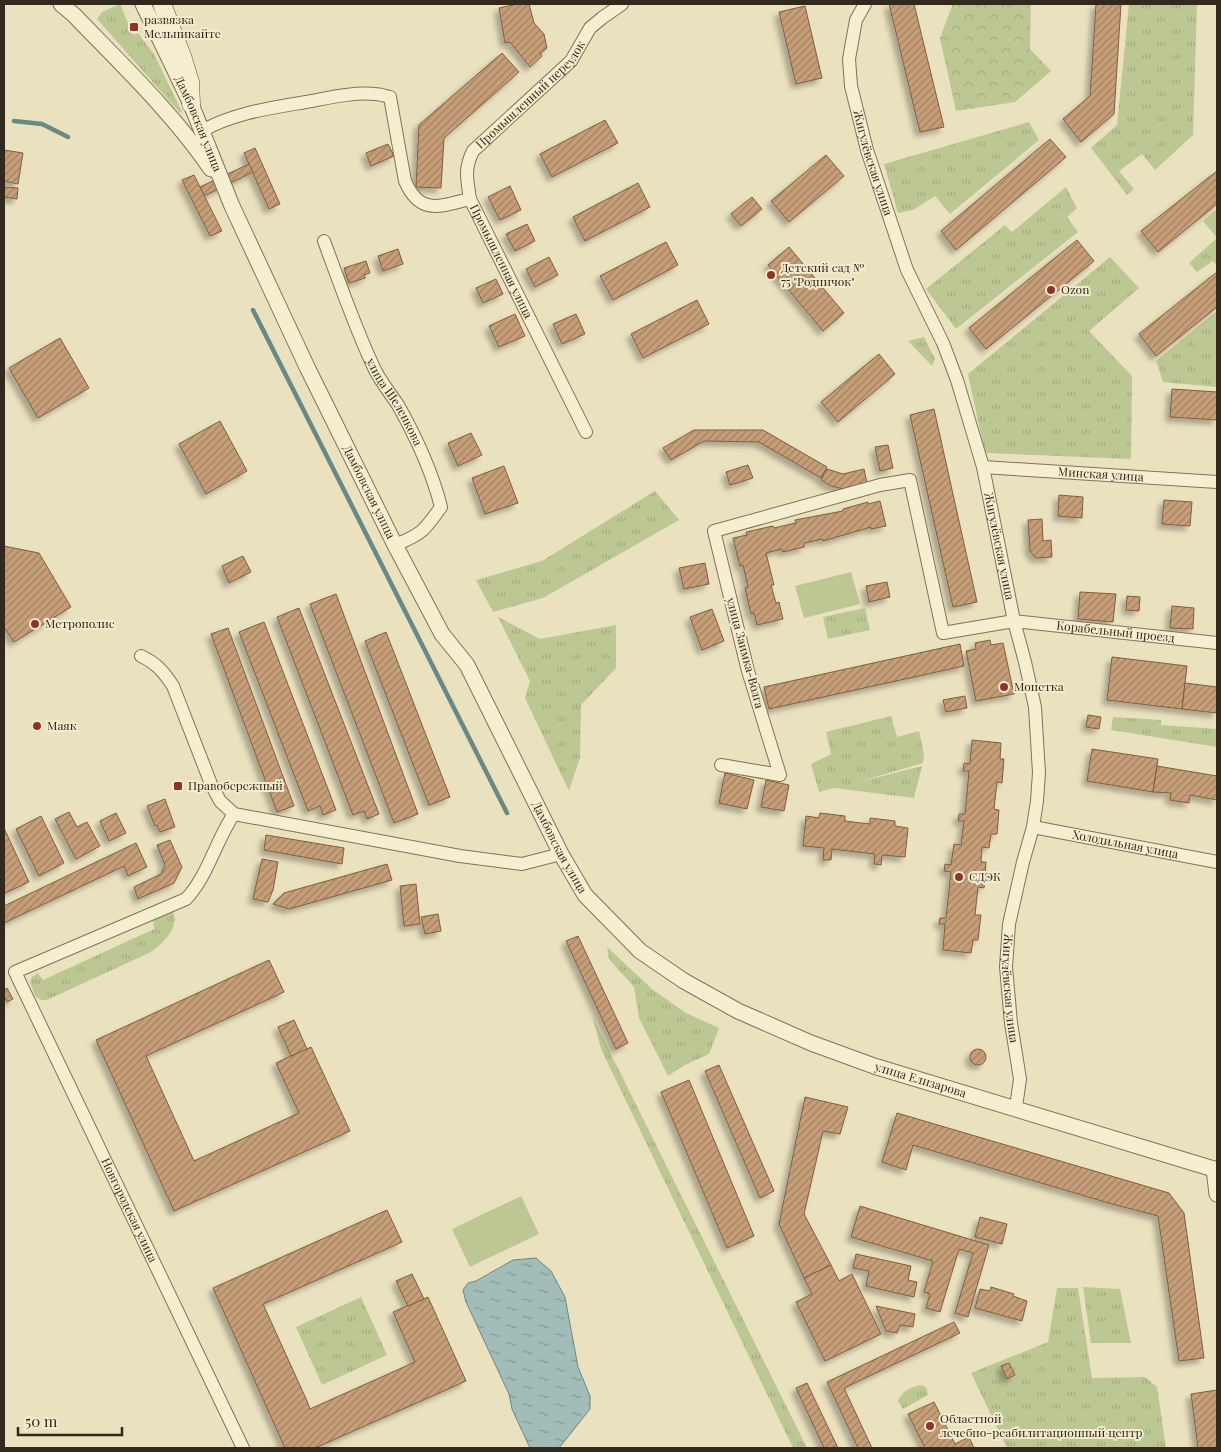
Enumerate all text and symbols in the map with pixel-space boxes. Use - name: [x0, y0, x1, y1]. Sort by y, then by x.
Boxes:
- place label: развязка Мельникайте: [144, 11, 221, 41]
- marker: развязка Мельникайте: [128, 21, 140, 33]
- street label: Промышленный переулок: [472, 37, 588, 152]
- street label: Дамбовская улица: [172, 73, 226, 174]
- street label: Жигулёвская улица: [850, 108, 897, 218]
- street label: Промышленная улица: [467, 201, 537, 321]
- place label: Детский сад № 75 "Родничок": [781, 259, 864, 289]
- marker: Детский сад № 75 "Родничок": [765, 269, 777, 281]
- place label: Ozon: [1061, 281, 1089, 297]
- marker: Ozon: [1045, 284, 1057, 296]
- street label: улица Шеленкова: [363, 354, 427, 448]
- street label: Дамбовская улица: [340, 442, 400, 541]
- street label: Минская улица: [1057, 463, 1144, 484]
- street label: Жигулёвская улица: [981, 491, 1019, 601]
- street label: улица Заимка-Волга: [723, 595, 768, 710]
- place label: Метрополис: [45, 615, 115, 631]
- street label: Корабельный проезд: [1056, 617, 1176, 645]
- marker: Метрополис: [29, 618, 41, 630]
- place label: Монетка: [1014, 678, 1064, 694]
- marker: Монетка: [998, 681, 1010, 693]
- place label: Маяк: [47, 717, 77, 733]
- marker: Маяк: [31, 720, 43, 732]
- place label: Правобережный: [188, 777, 283, 793]
- marker: Правобережный: [172, 780, 184, 792]
- street label: Дамбовская улица: [529, 798, 591, 896]
- street label: Холодильная улица: [1071, 826, 1180, 862]
- place label: СДЭК: [969, 868, 1001, 884]
- marker: СДЭК: [953, 871, 965, 883]
- street label: Жигулёвская улица: [999, 933, 1023, 1044]
- street label: улица Елизарова: [872, 1057, 968, 1101]
- street label: Новгородская улица: [98, 1155, 162, 1265]
- scale bar: [18, 1404, 121, 1436]
- place label: Областной лечебно-реабилитационный центр: [940, 1410, 1143, 1440]
- text: 50 m: [25, 1411, 58, 1431]
- marker: Областной лечебно-реабилитационный центр: [924, 1420, 936, 1432]

